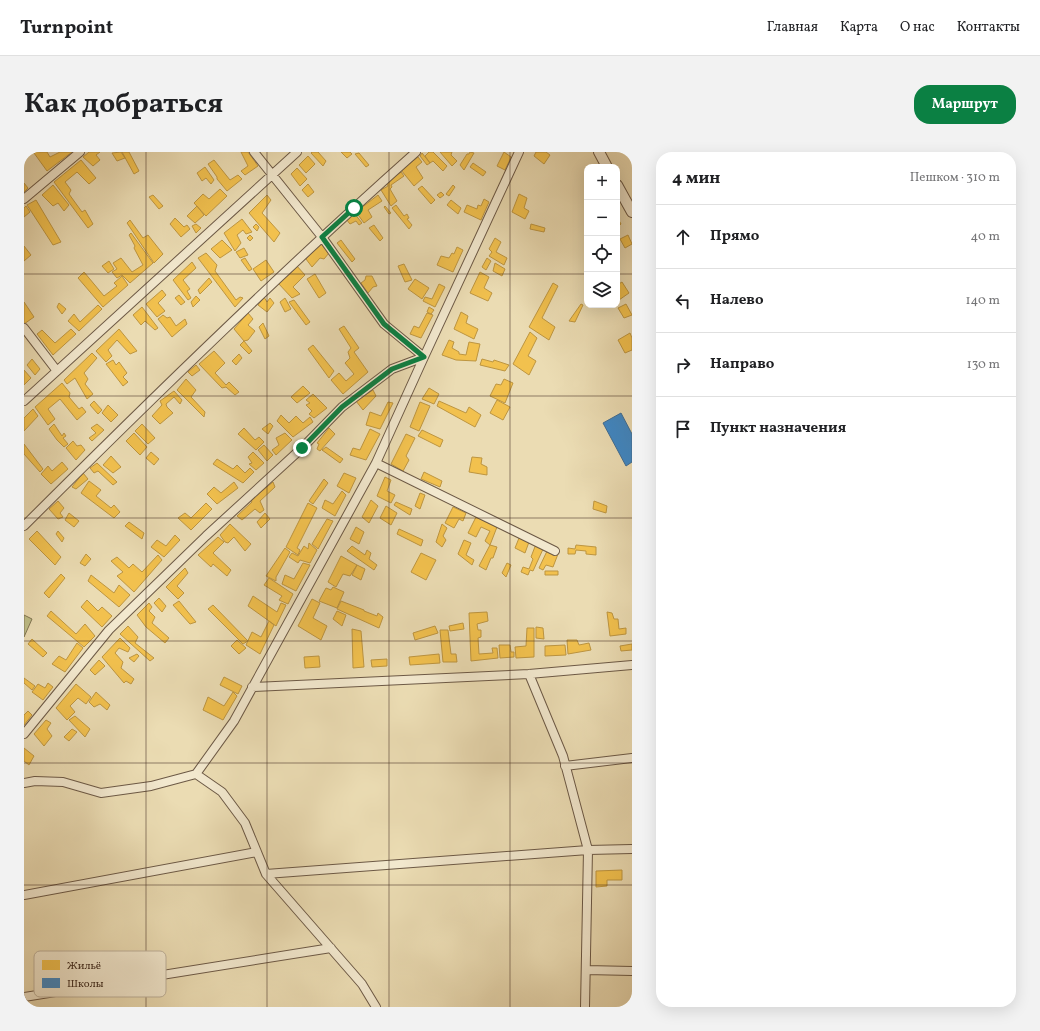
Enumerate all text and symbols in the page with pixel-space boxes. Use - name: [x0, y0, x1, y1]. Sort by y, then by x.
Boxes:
- text: Turnpoint: [20, 15, 113, 41]
- text: Главная: [767, 18, 818, 37]
- text: Карта: [840, 18, 878, 37]
- text: О нас: [900, 18, 935, 37]
- text: Контакты: [957, 18, 1020, 37]
- text: Как добраться: [24, 85, 223, 124]
- button: Маршрут: [914, 85, 1016, 124]
- map controls: [584, 164, 620, 308]
- button: +: [584, 164, 620, 200]
- text: 4 мин: [672, 167, 720, 190]
- text: Пешком · 310 m: [910, 169, 1000, 187]
- route start: [345, 199, 363, 217]
- button: −: [584, 200, 620, 236]
- icon: ahead: [672, 226, 694, 248]
- text: Прямо: [710, 226, 759, 247]
- text: 40 m: [971, 228, 1000, 246]
- button: locate: [584, 236, 620, 272]
- button: layers: [584, 272, 620, 308]
- icon: left: [672, 290, 694, 312]
- text: Налево: [710, 290, 764, 311]
- text: 140 m: [966, 292, 1000, 310]
- icon: right: [672, 354, 694, 376]
- text: Направо: [710, 354, 774, 375]
- text: 130 m: [967, 356, 1000, 374]
- icon: arrive: [672, 418, 694, 440]
- text: Пункт назначения: [710, 418, 846, 439]
- route end: [293, 439, 311, 457]
- legend: [34, 951, 166, 997]
- text: Жильё: [67, 959, 101, 974]
- text: Школы: [67, 977, 104, 992]

